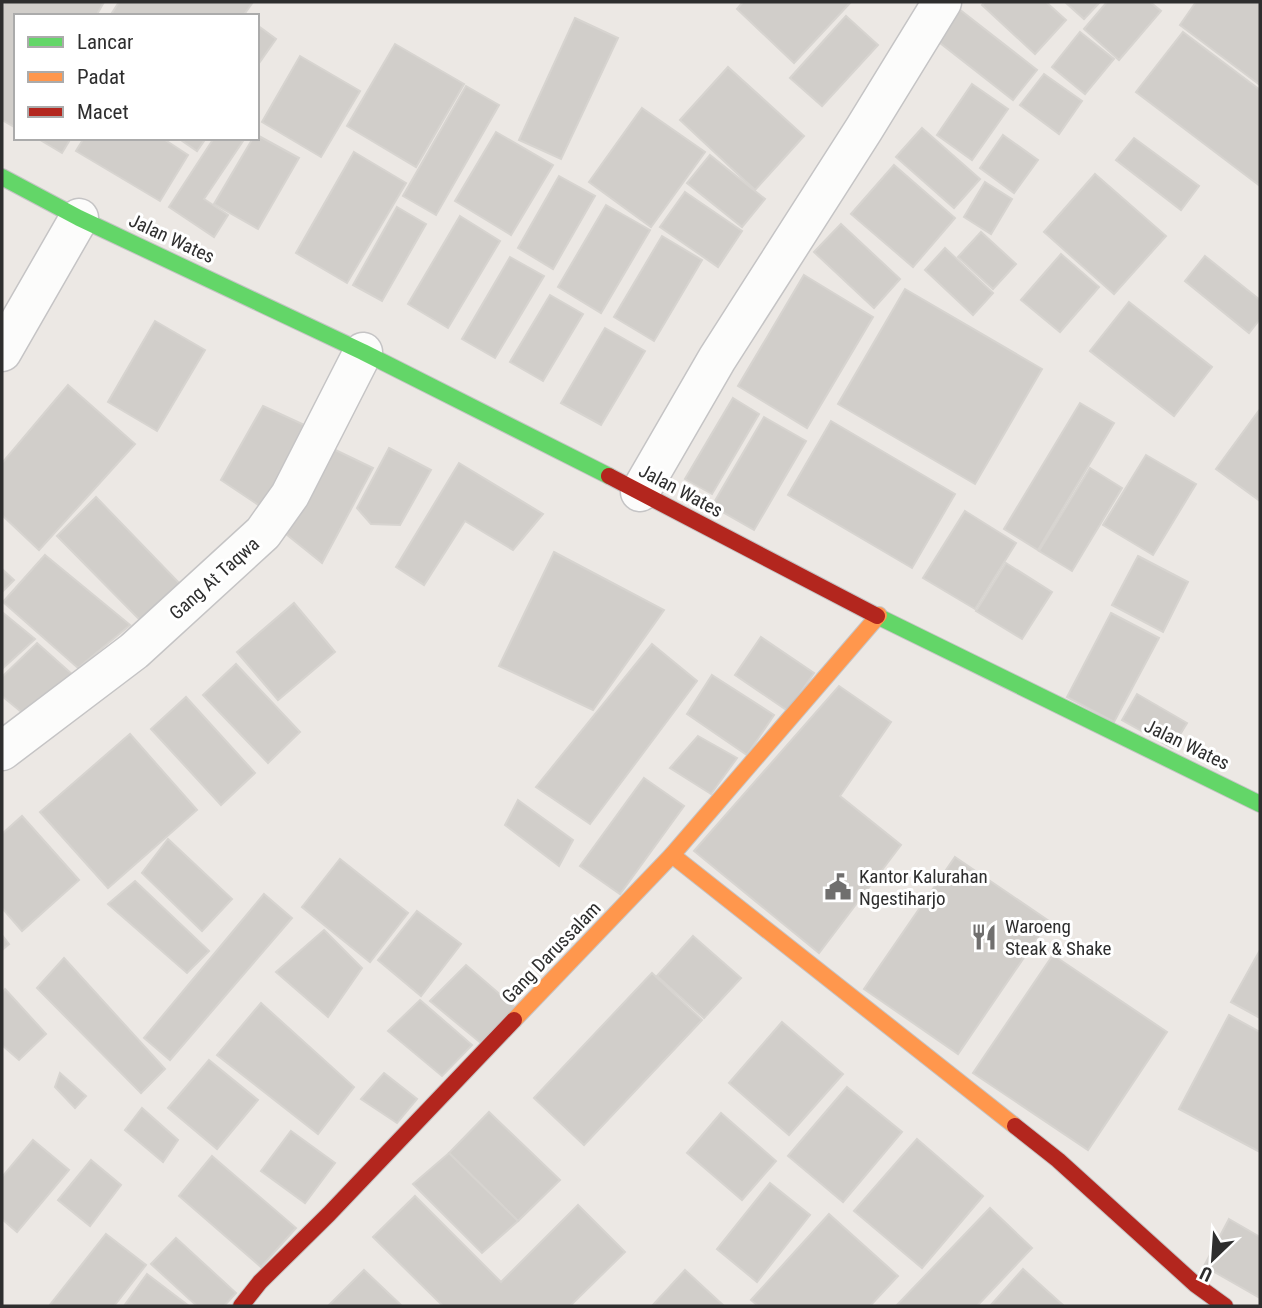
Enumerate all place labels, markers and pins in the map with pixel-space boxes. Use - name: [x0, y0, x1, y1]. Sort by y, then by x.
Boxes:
- place label: Kantor Kalurahan Ngestiharjo: [859, 865, 988, 910]
- public building icon: Kantor Kalurahan Ngestiharjo: [823, 872, 853, 902]
- place label: Waroeng Steak & Shake: [1005, 915, 1112, 960]
- restaurant icon: Waroeng Steak & Shake: [969, 922, 999, 952]

